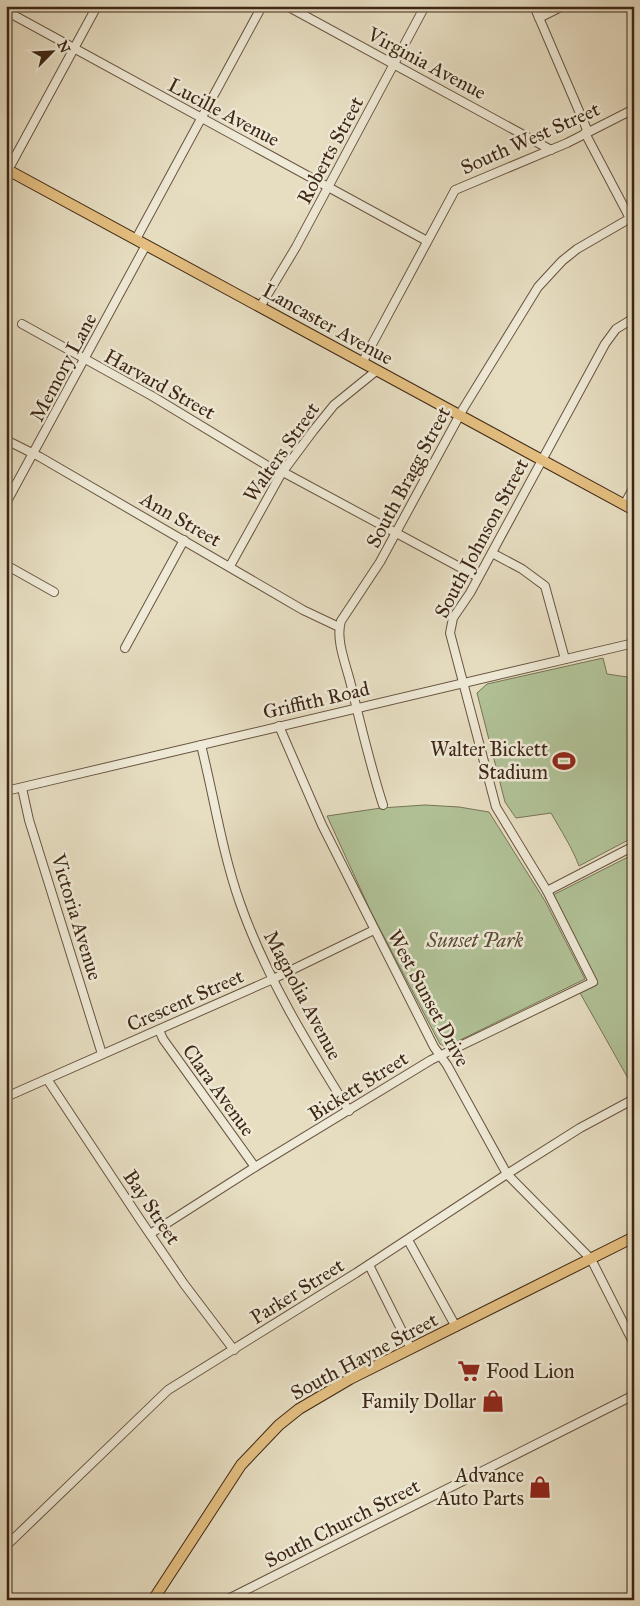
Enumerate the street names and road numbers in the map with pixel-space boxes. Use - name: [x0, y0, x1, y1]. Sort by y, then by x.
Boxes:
- street label: Virginia Avenue: [362, 21, 490, 105]
- street label: Lucille Avenue: [164, 73, 284, 151]
- street label: Roberts Street: [292, 92, 368, 208]
- street label: South West Street: [457, 97, 603, 179]
- street label: Lancaster Avenue: [259, 278, 397, 370]
- street label: Memory Lane: [24, 309, 102, 425]
- street label: Harvard Street: [100, 344, 220, 424]
- street label: Walters Street: [238, 398, 324, 506]
- street label: South Bragg Street: [361, 402, 456, 552]
- street label: South Johnson Street: [429, 454, 534, 622]
- street label: Ann Street: [136, 486, 226, 552]
- street label: Griffith Road: [260, 676, 372, 724]
- street label: Victoria Avenue: [46, 850, 108, 983]
- street label: Magnolia Avenue: [258, 926, 347, 1064]
- street label: West Sunset Drive: [383, 926, 475, 1070]
- street label: Crescent Street: [123, 964, 247, 1036]
- street label: Clara Avenue: [178, 1039, 260, 1141]
- street label: Bickett Street: [304, 1046, 412, 1126]
- street label: Bay Street: [118, 1165, 186, 1249]
- street label: Parker Street: [246, 1253, 348, 1329]
- street label: South Hayne Street: [286, 1307, 442, 1405]
- street label: South Church Street: [260, 1473, 424, 1573]

